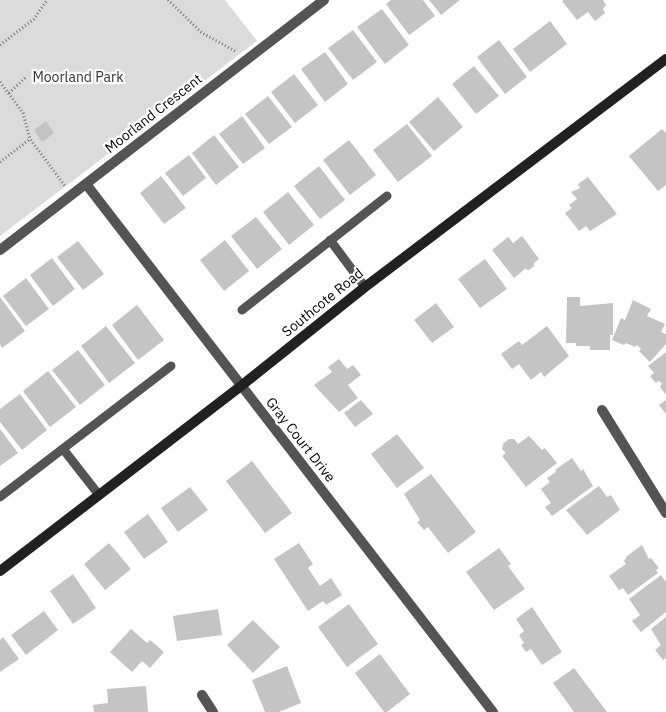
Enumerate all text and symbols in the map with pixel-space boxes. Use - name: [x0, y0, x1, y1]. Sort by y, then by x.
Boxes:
- park label: Moorland Park: [32, 70, 124, 86]
- street label: Moorland Crescent: [102, 71, 206, 157]
- street label: Southcote Road: [279, 265, 367, 341]
- street label: Gray Court Drive: [262, 394, 338, 486]

